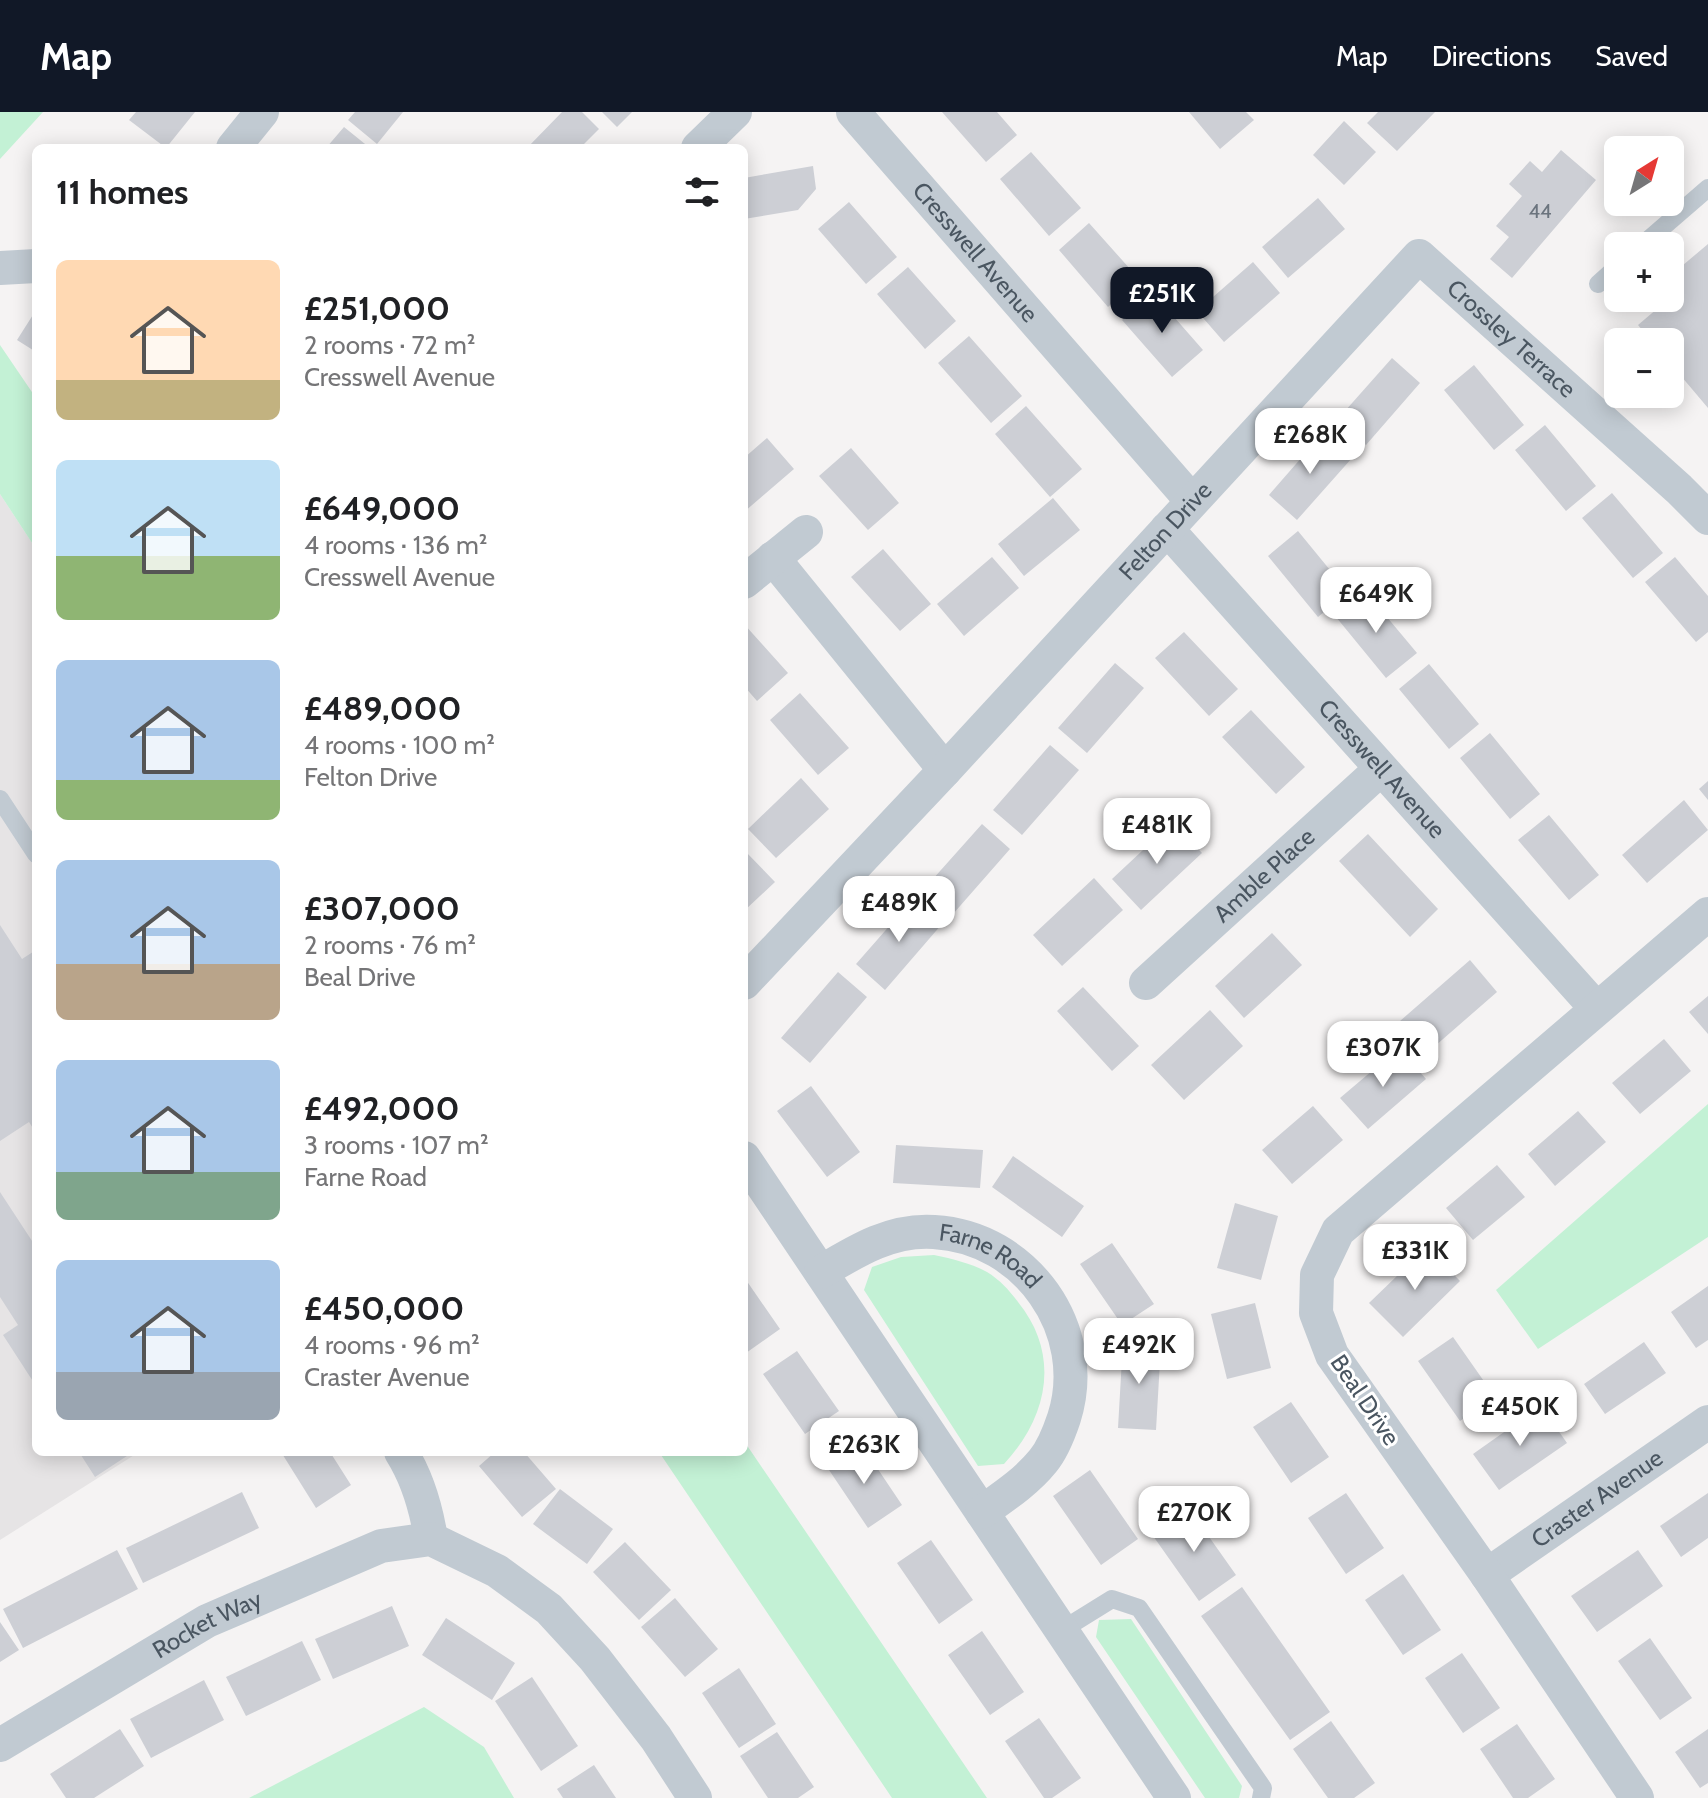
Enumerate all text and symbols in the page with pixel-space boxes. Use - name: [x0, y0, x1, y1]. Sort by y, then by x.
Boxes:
- text: Map: [40, 33, 112, 80]
- text: Map: [1336, 39, 1388, 73]
- text: Directions: [1432, 39, 1551, 73]
- text: Saved: [1595, 39, 1668, 73]
- north arrow: [1604, 136, 1684, 216]
- map controls: [1604, 136, 1684, 408]
- icon: filters: [680, 170, 724, 214]
- text: 11 homes: [56, 171, 188, 213]
- street label: Cresswell Avenue: [907, 176, 1045, 328]
- house number: 44: [1528, 199, 1552, 223]
- button: +: [1604, 232, 1684, 312]
- pin: £251K: [1106, 267, 1218, 335]
- street label: Crossley Terrace: [1441, 273, 1582, 404]
- text: £251K: [1128, 277, 1196, 309]
- text: £251,000: [304, 287, 450, 329]
- icon: home: [120, 292, 216, 388]
- button: −: [1604, 328, 1684, 408]
- text: 2 rooms · 72 m²: [304, 329, 475, 361]
- text: Cresswell Avenue: [304, 361, 495, 393]
- pin: £268K: [1254, 408, 1366, 476]
- text: £268K: [1273, 418, 1347, 450]
- street label: Felton Drive: [1113, 476, 1217, 586]
- text: £649,000: [304, 487, 460, 529]
- icon: home: [120, 492, 216, 588]
- text: 4 rooms · 136 m²: [304, 529, 487, 561]
- text: Cresswell Avenue: [304, 561, 495, 593]
- pin: £649K: [1320, 567, 1432, 635]
- text: £649K: [1338, 577, 1414, 609]
- text: £489,000: [304, 687, 461, 729]
- icon: home: [120, 692, 216, 788]
- street label: Cresswell Avenue: [1313, 693, 1452, 844]
- text: 4 rooms · 100 m²: [304, 729, 495, 761]
- text: Felton Drive: [304, 761, 437, 793]
- pin: £481K: [1101, 798, 1213, 866]
- text: £481K: [1121, 808, 1193, 840]
- street label: Amble Place: [1208, 822, 1320, 928]
- pin: £489K: [843, 876, 955, 944]
- text: £489K: [861, 886, 937, 918]
- text: £307,000: [304, 887, 460, 929]
- icon: home: [120, 892, 216, 988]
- text: 2 rooms · 76 m²: [304, 929, 476, 961]
- text: Beal Drive: [304, 961, 416, 993]
- pin: £307K: [1327, 1021, 1439, 1089]
- text: £307K: [1345, 1031, 1421, 1063]
- text: £492,000: [304, 1087, 459, 1129]
- icon: home: [120, 1092, 216, 1188]
- text: 3 rooms · 107 m²: [304, 1129, 489, 1161]
- text: Farne Road: [304, 1161, 427, 1193]
- street label: Farne Road: [938, 1217, 1048, 1294]
- pin: £331K: [1359, 1224, 1471, 1292]
- text: £331K: [1381, 1234, 1449, 1266]
- text: £450,000: [304, 1287, 464, 1329]
- icon: home: [120, 1292, 216, 1388]
- pin: £492K: [1083, 1318, 1195, 1386]
- text: £492K: [1102, 1328, 1176, 1360]
- text: 4 rooms · 96 m²: [304, 1329, 480, 1361]
- street label: Beal Drive: [1325, 1349, 1406, 1451]
- text: Craster Avenue: [304, 1361, 470, 1393]
- pin: £450K: [1464, 1380, 1576, 1448]
- text: £450K: [1481, 1390, 1559, 1422]
- pin: £263K: [808, 1418, 920, 1486]
- text: £263K: [828, 1428, 900, 1460]
- street label: Craster Avenue: [1526, 1443, 1668, 1554]
- pin: £270K: [1138, 1486, 1250, 1554]
- text: £270K: [1157, 1496, 1231, 1528]
- street label: Rocket Way: [147, 1584, 266, 1664]

